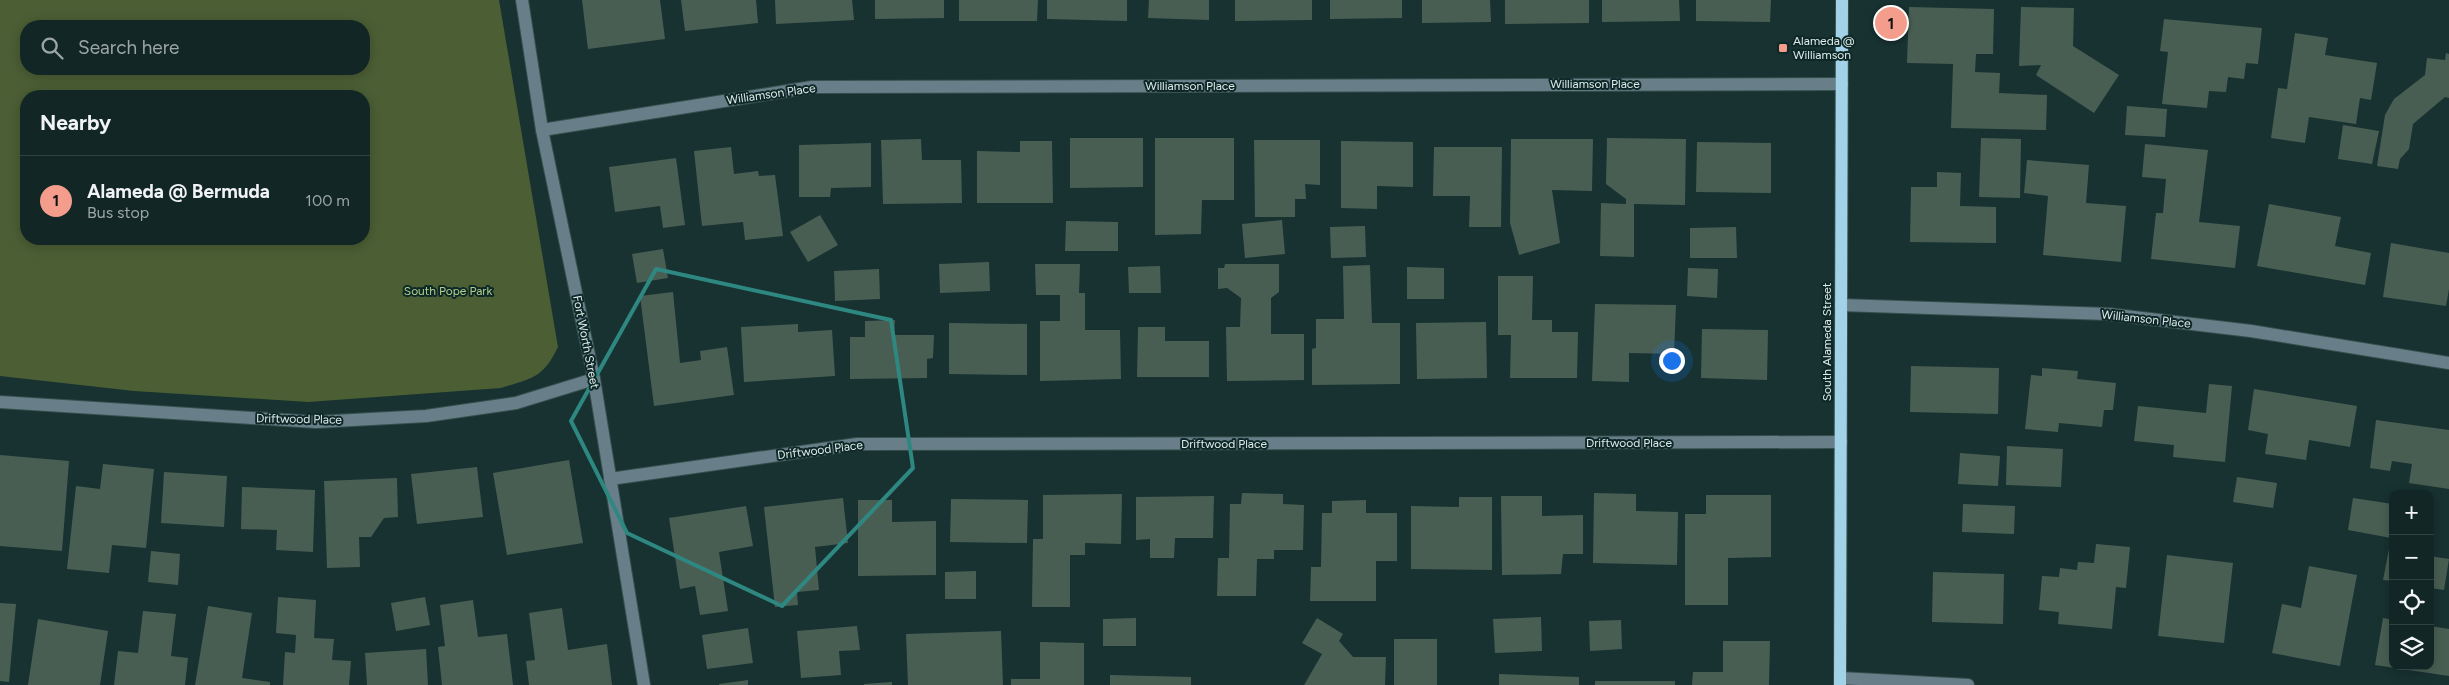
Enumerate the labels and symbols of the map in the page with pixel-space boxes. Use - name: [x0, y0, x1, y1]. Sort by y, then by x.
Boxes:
- pin: 1: [1875, 4, 1907, 42]
- place label: Alameda @ Williamson: [1793, 34, 1855, 62]
- marker: Alameda @ Williamson: [1777, 42, 1789, 54]
- street label: Williamson Place: [1550, 77, 1640, 91]
- street label: Williamson Place: [1145, 79, 1235, 93]
- street label: Williamson Place: [726, 81, 817, 107]
- street label: South Alameda Street: [1820, 282, 1834, 401]
- park label: South Pope Park: [404, 284, 492, 298]
- street label: Fort Worth Street: [570, 294, 602, 390]
- street label: Williamson Place: [2101, 307, 2192, 331]
- your location: [1659, 348, 1685, 374]
- street label: Driftwood Place: [256, 411, 343, 427]
- street label: Driftwood Place: [1586, 436, 1672, 450]
- street label: Driftwood Place: [1181, 437, 1267, 451]
- street label: Driftwood Place: [776, 438, 864, 462]

